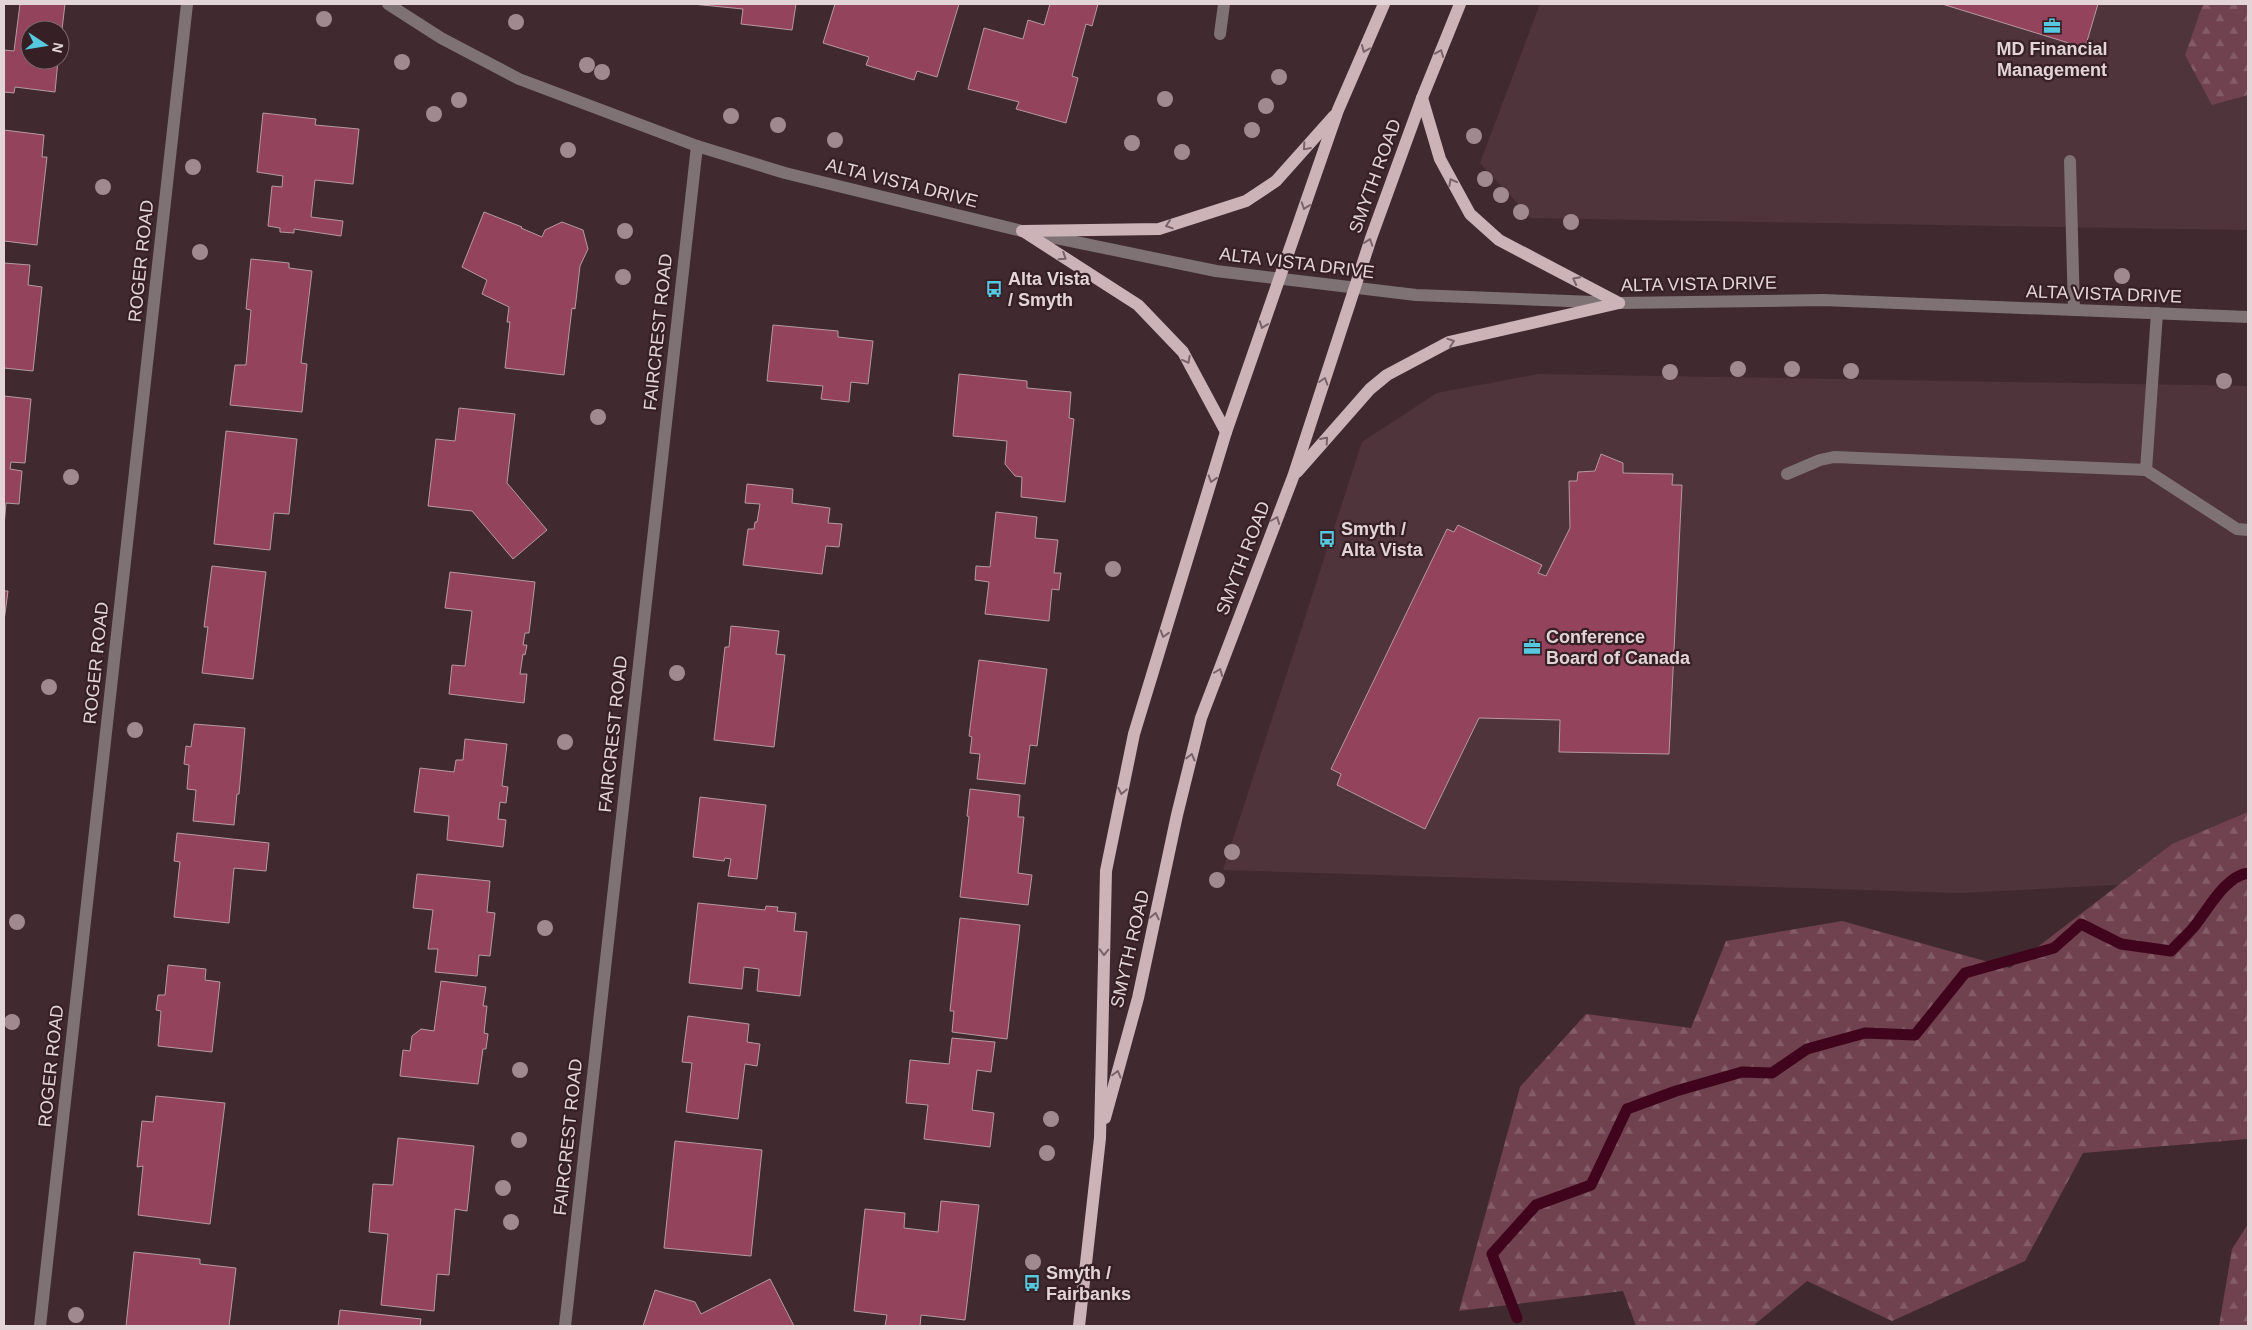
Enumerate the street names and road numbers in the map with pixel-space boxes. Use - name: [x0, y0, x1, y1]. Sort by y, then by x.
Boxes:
- street label: SMYTH ROAD: [1345, 116, 1405, 236]
- street label: ALTA VISTA DRIVE: [824, 154, 980, 212]
- street label: ROGER ROAD: [125, 199, 157, 323]
- street label: ALTA VISTA DRIVE: [1218, 244, 1376, 282]
- street label: FAIRCREST ROAD: [640, 253, 676, 411]
- street label: ALTA VISTA DRIVE: [1621, 273, 1777, 295]
- street label: ALTA VISTA DRIVE: [2026, 281, 2182, 307]
- street label: SMYTH ROAD: [1212, 498, 1274, 618]
- street label: ROGER ROAD: [80, 601, 112, 725]
- street label: FAIRCREST ROAD: [595, 655, 631, 813]
- street label: SMYTH ROAD: [1107, 888, 1153, 1010]
- street label: ROGER ROAD: [35, 1004, 67, 1128]
- street label: FAIRCREST ROAD: [550, 1058, 586, 1216]

